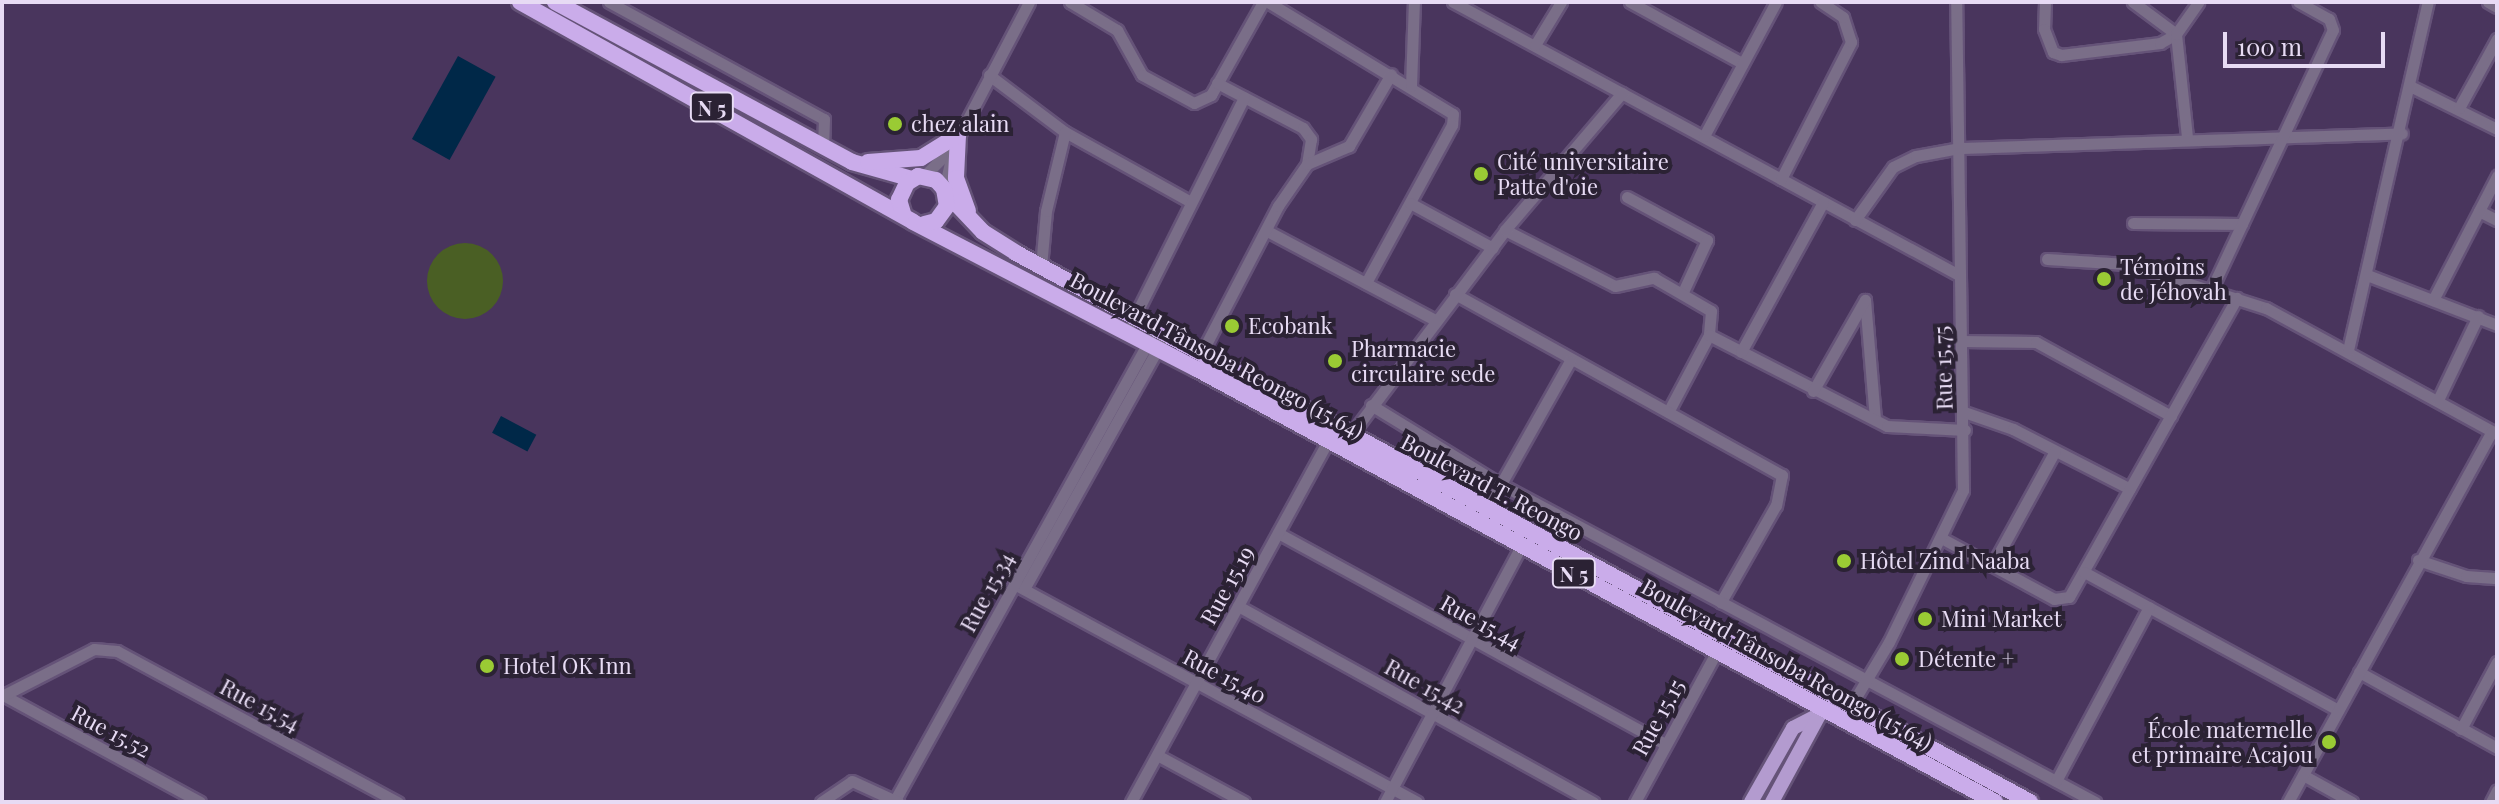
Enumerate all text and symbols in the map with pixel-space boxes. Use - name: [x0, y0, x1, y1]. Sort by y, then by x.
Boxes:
- scale bar: [2227, 16, 2389, 66]
- text: 100 m: [2237, 30, 2302, 62]
- road number: N 5: [688, 91, 736, 123]
- place label: chez alain: [911, 111, 1009, 137]
- marker: chez alain: [886, 115, 904, 133]
- place label: Cité universitaire Patte d'oie: [1497, 148, 1669, 200]
- marker: Cité universitaire Patte d'oie: [1472, 165, 1490, 183]
- place label: Témoins de Jéhovah: [2120, 253, 2227, 304]
- street label: Boulevard Tânsoba Reongo (15.64): [1066, 266, 1368, 444]
- marker: Témoins de Jéhovah: [2095, 270, 2113, 288]
- place label: Ecobank: [1248, 313, 1333, 339]
- marker: Ecobank: [1223, 317, 1241, 335]
- street label: Rue 15.75: [1928, 325, 1958, 411]
- place label: Pharmacie circulaire sede: [1351, 335, 1495, 386]
- marker: Pharmacie circulaire sede: [1326, 352, 1344, 370]
- street label: Boulevard T. Reongo: [1397, 428, 1587, 546]
- street label: Rue 15.19: [1195, 541, 1259, 629]
- street label: Rue 15.34: [954, 548, 1020, 636]
- place label: Hôtel Zind Naaba: [1860, 548, 2030, 574]
- marker: Hôtel Zind Naaba: [1835, 552, 1853, 570]
- road number: N 5: [1550, 557, 1598, 589]
- street label: Boulevard Tânsoba Reongo (15.64): [1637, 573, 1937, 755]
- street label: Rue 15.44: [1436, 589, 1526, 655]
- place label: Mini Market: [1941, 606, 2061, 632]
- marker: Mini Market: [1916, 610, 1934, 628]
- street label: Rue 15.40: [1179, 643, 1271, 709]
- place label: Détente +: [1918, 646, 2014, 672]
- marker: Détente +: [1893, 650, 1911, 668]
- place label: Hotel OK Inn: [503, 653, 632, 679]
- street label: Rue 15.42: [1380, 653, 1470, 719]
- marker: Hotel OK Inn: [478, 657, 496, 675]
- street label: Rue 15.54: [216, 673, 304, 737]
- street label: Rue 15.15: [1626, 674, 1690, 760]
- street label: Rue 15.52: [67, 699, 155, 763]
- place label: École maternelle et primaire Acajou: [2130, 716, 2313, 768]
- marker: École maternelle et primaire Acajou: [2320, 733, 2338, 751]

